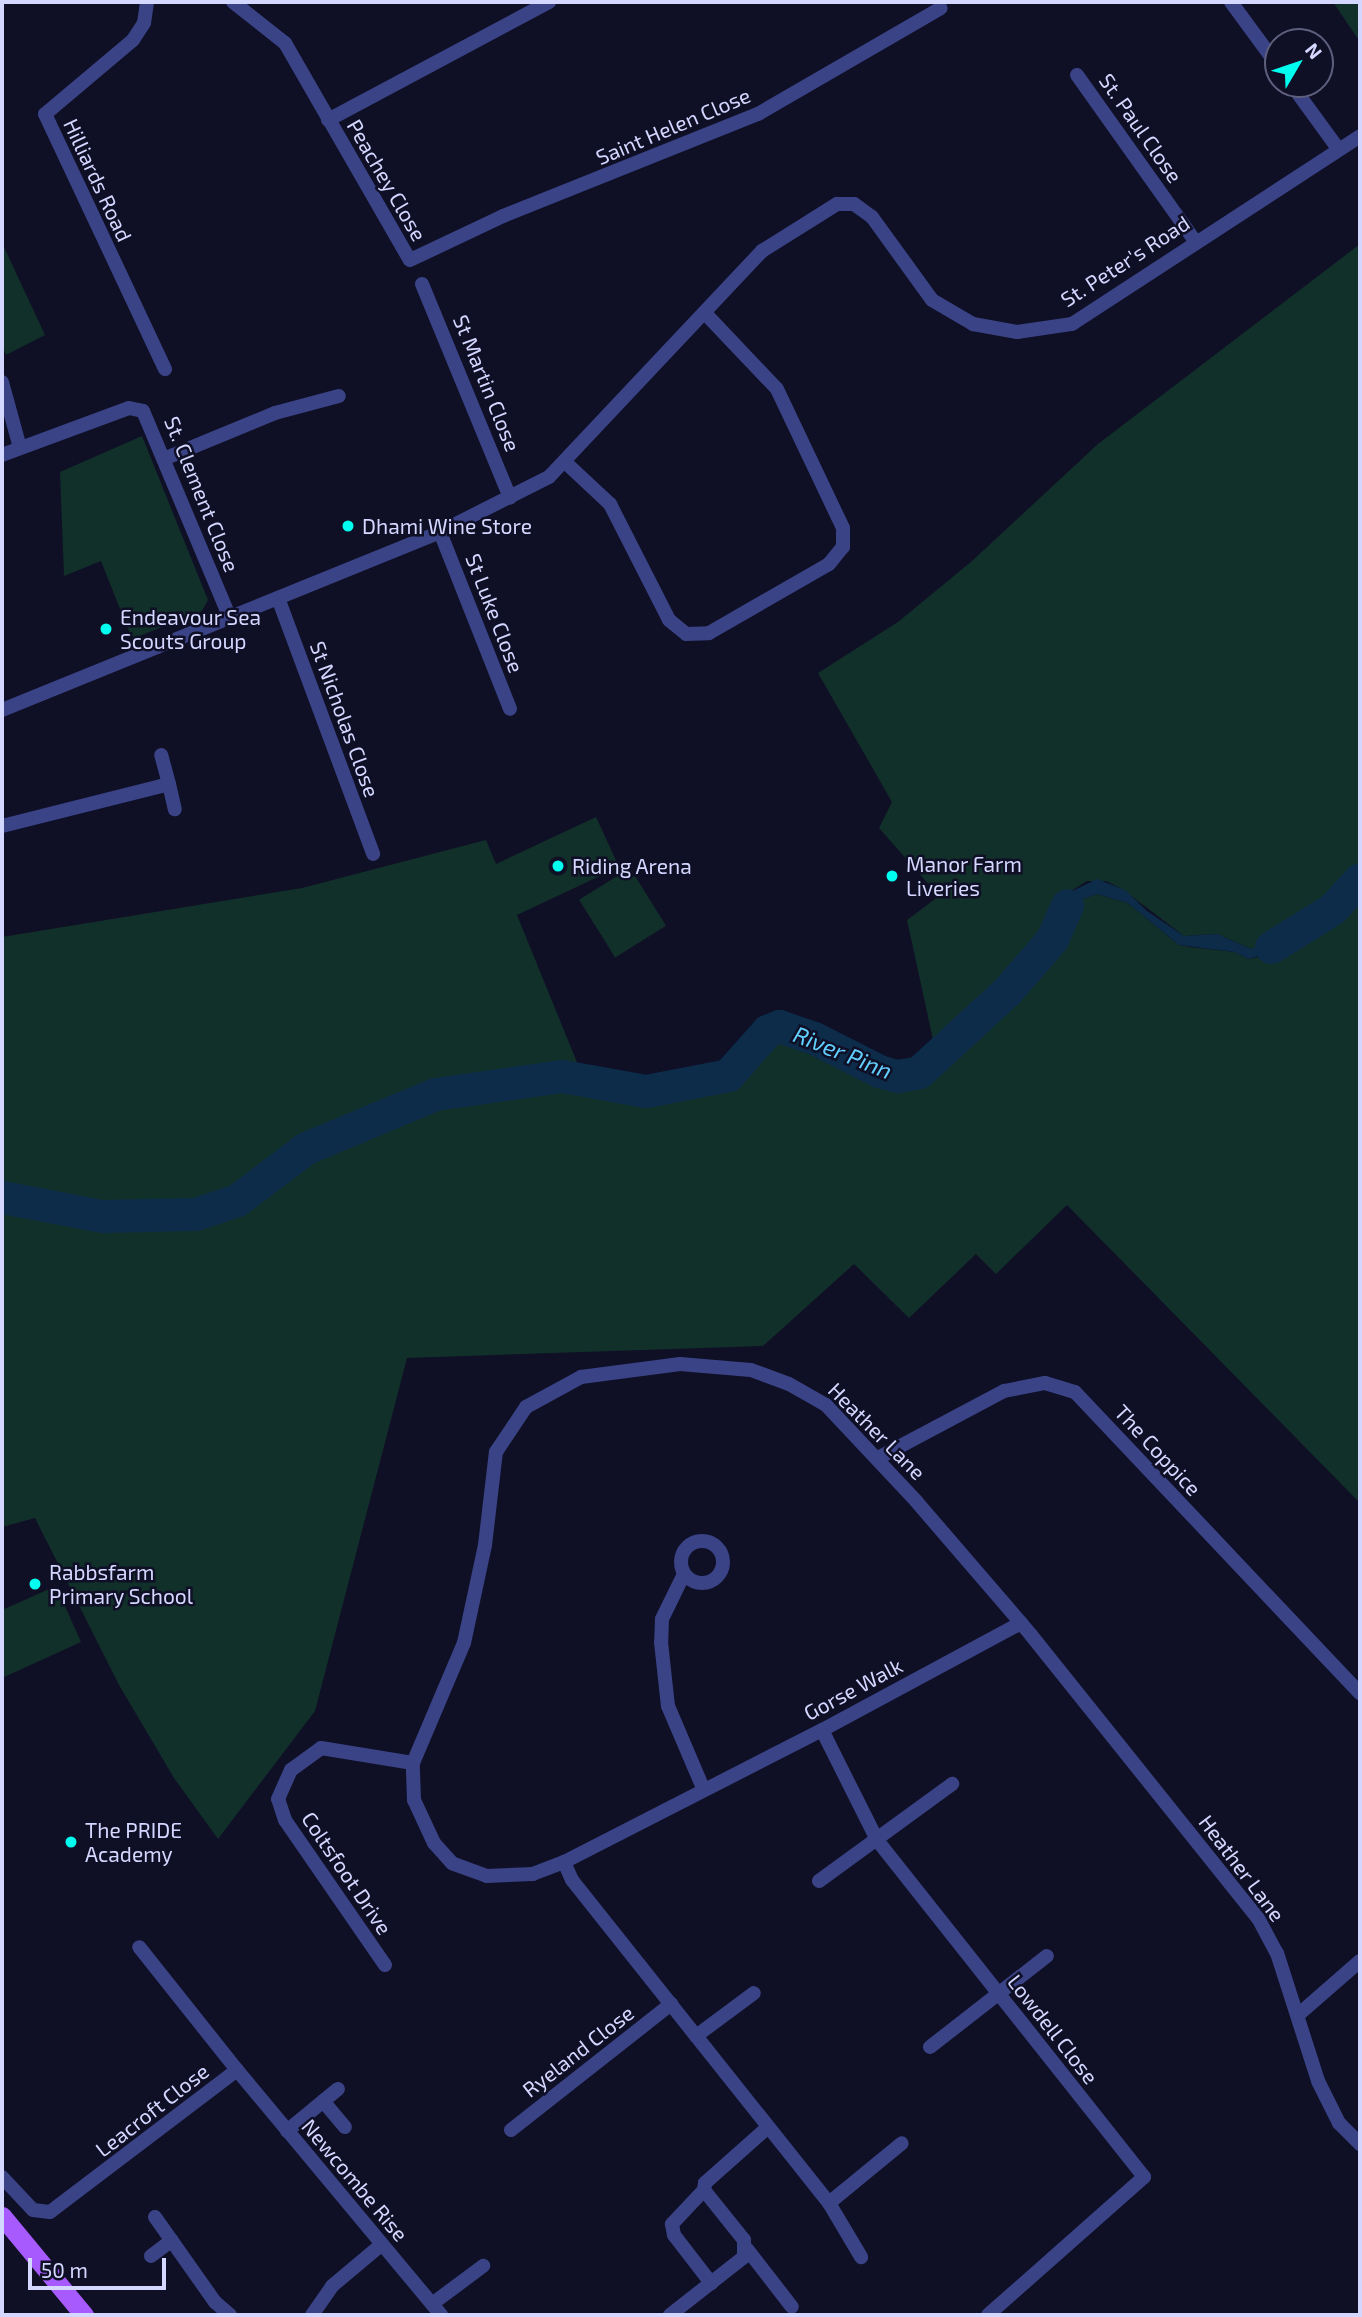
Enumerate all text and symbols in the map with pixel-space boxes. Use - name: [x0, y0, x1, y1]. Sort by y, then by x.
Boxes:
- north arrow: [1264, 28, 1334, 98]
- text: N: [1301, 38, 1327, 63]
- street label: St. Paul Close: [1094, 68, 1188, 188]
- street label: Saint Helen Close: [592, 82, 754, 170]
- street label: Hilliards Road: [59, 115, 137, 245]
- street label: Peachey Close: [342, 115, 432, 245]
- street label: St. Peter's Road: [1056, 210, 1194, 312]
- street label: St Martin Close: [448, 311, 526, 455]
- street label: St. Clement Close: [159, 413, 245, 575]
- place label: Dhami Wine Store: [362, 513, 532, 539]
- marker: Dhami Wine Store: [340, 518, 356, 534]
- street label: St Luke Close: [461, 550, 529, 676]
- place label: Endeavour Sea Scouts Group: [120, 604, 261, 654]
- marker: Endeavour Sea Scouts Group: [98, 621, 114, 637]
- street label: St Nicholas Close: [305, 638, 385, 800]
- place label: Manor Farm Liveries: [906, 851, 1022, 901]
- place label: Riding Arena: [572, 853, 692, 879]
- marker: Riding Arena: [550, 858, 566, 874]
- marker: Manor Farm Liveries: [884, 868, 900, 884]
- water label: River Pinn: [789, 1020, 897, 1084]
- street label: Heather Lane: [823, 1377, 931, 1485]
- street label: The Coppice: [1109, 1399, 1207, 1501]
- place label: Rabbsfarm Primary School: [49, 1559, 194, 1609]
- marker: Rabbsfarm Primary School: [27, 1576, 43, 1592]
- street label: Gorse Walk: [799, 1652, 907, 1726]
- street label: Coltsfoot Drive: [297, 1807, 397, 1939]
- street label: Heather Lane: [1194, 1810, 1290, 1926]
- place label: The PRIDE Academy: [85, 1817, 182, 1867]
- marker: The PRIDE Academy: [63, 1834, 79, 1850]
- street label: Lowdell Close: [1002, 1969, 1104, 2089]
- street label: Ryeland Close: [517, 2000, 639, 2102]
- street label: Leacroft Close: [90, 2058, 214, 2162]
- street label: Newcombe Rise: [297, 2114, 413, 2246]
- scale bar: [32, 2244, 170, 2288]
- text: 50 m: [41, 2257, 88, 2282]

